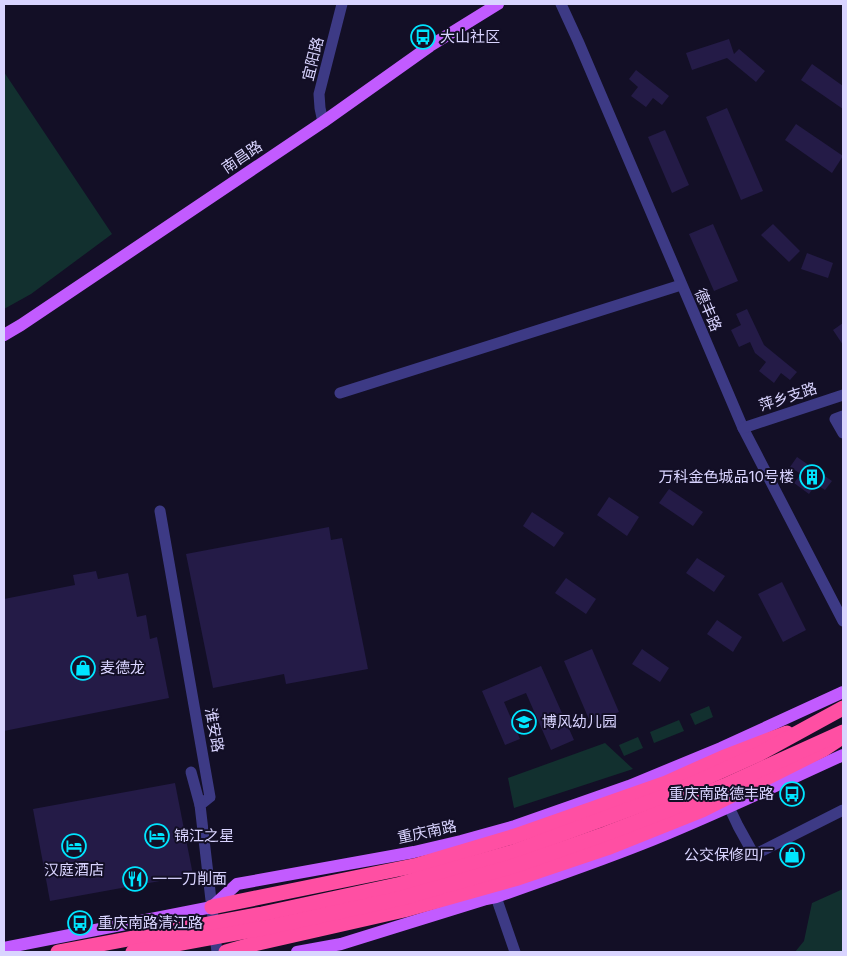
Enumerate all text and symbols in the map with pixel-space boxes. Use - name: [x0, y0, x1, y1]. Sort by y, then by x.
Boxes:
- bus stop icon: 大山社区: [410, 24, 436, 50]
- place label: 大山社区: [440, 27, 500, 46]
- street label: 宜阳路: [298, 35, 327, 83]
- street label: 南昌路: [218, 136, 266, 177]
- street label: 德丰路: [691, 285, 726, 334]
- street label: 萍乡支路: [756, 378, 819, 415]
- building icon: 万科金色城品10号楼: [799, 464, 825, 490]
- place label: 万科金色城品10号楼: [658, 467, 794, 486]
- shop icon: 麦德龙: [70, 655, 96, 681]
- place label: 麦德龙: [100, 658, 145, 677]
- street label: 淮安路: [201, 706, 228, 754]
- school or university icon: 博风幼儿园: [511, 709, 537, 735]
- place label: 博风幼儿园: [542, 712, 617, 731]
- bus stop icon: 重庆南路德丰路: [779, 781, 805, 807]
- place label: 重庆南路德丰路: [669, 784, 774, 803]
- street label: 重庆南路: [396, 816, 458, 847]
- hotel icon: 锦江之星: [144, 823, 170, 849]
- place label: 锦江之星: [174, 826, 234, 845]
- hotel icon: 汉庭酒店: [61, 833, 87, 859]
- shop icon: 公交保修四厂: [779, 842, 805, 868]
- place label: 公交保修四厂: [684, 845, 774, 864]
- place label: 汉庭酒店: [44, 860, 104, 879]
- restaurant icon: 一一刀削面: [122, 866, 148, 892]
- place label: 一一刀削面: [152, 869, 227, 888]
- bus stop icon: 重庆南路清江路: [67, 910, 93, 936]
- place label: 重庆南路清江路: [98, 913, 203, 932]

